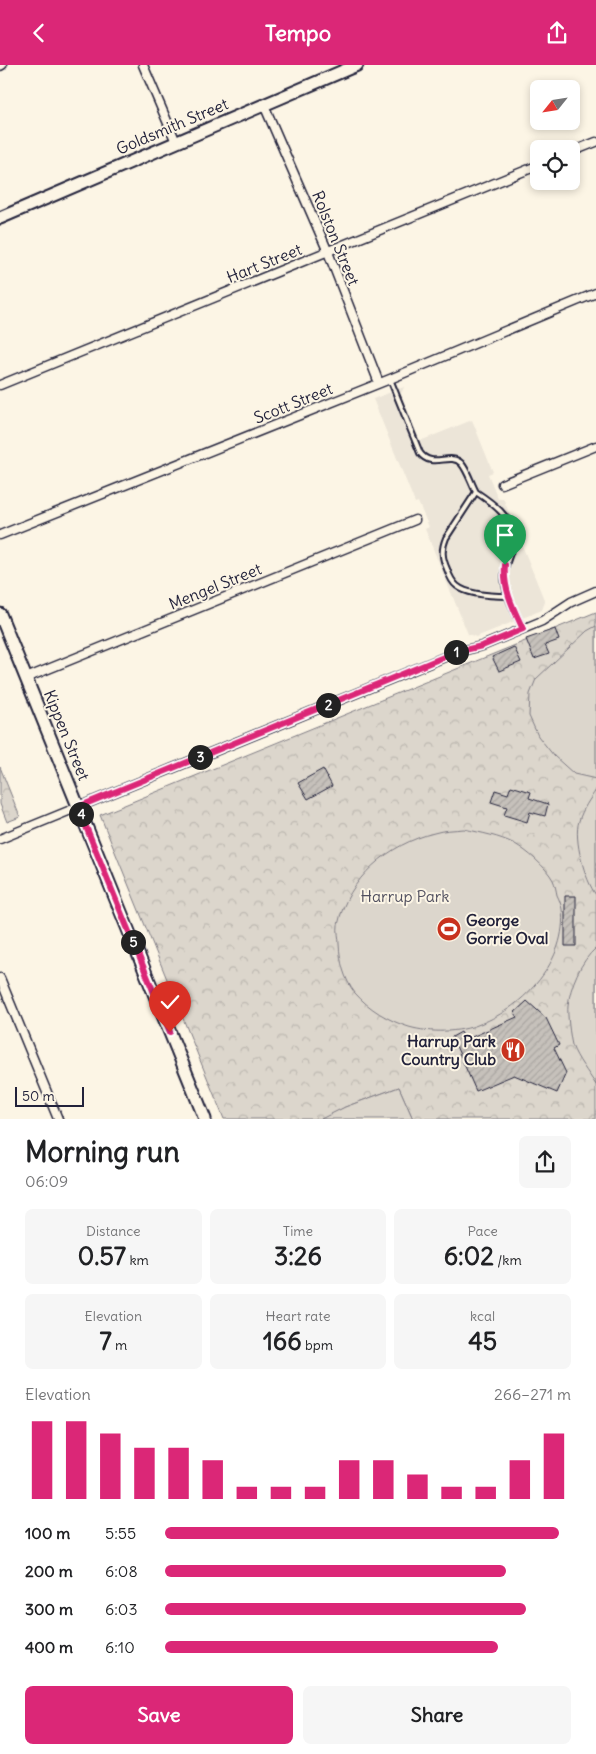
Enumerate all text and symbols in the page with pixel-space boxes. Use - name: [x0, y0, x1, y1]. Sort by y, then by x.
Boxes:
- icon: back: [25, 19, 53, 47]
- text: Tempo: [265, 19, 331, 47]
- icon: share: [543, 19, 571, 47]
- north arrow: [530, 80, 580, 130]
- map controls: [530, 80, 580, 190]
- street label: Goldsmith Street: [113, 93, 231, 159]
- button: locate: [530, 140, 580, 190]
- street label: Rolston Street: [308, 188, 364, 289]
- street label: Hart Street: [224, 239, 305, 287]
- street label: Scott Street: [251, 378, 336, 428]
- pin: [484, 514, 526, 565]
- icon: arrive: [491, 521, 519, 549]
- street label: Mengel Street: [166, 558, 265, 614]
- pin: 1: [444, 639, 468, 665]
- text: 1: [454, 643, 459, 661]
- street label: Kippen Street: [40, 687, 94, 784]
- pin: 2: [316, 693, 340, 717]
- text: 2: [325, 696, 332, 714]
- pin: 3: [188, 745, 212, 769]
- text: 3: [197, 748, 204, 766]
- pin: 4: [68, 801, 94, 827]
- text: 4: [77, 805, 86, 823]
- park label: Harrup Park: [360, 886, 450, 906]
- place label: George Gorrie Oval: [466, 910, 548, 948]
- sports icon: George Gorrie Oval: [436, 916, 462, 942]
- pin: 5: [120, 929, 146, 955]
- text: 5: [129, 933, 138, 951]
- pin: [149, 981, 191, 1032]
- icon: check: [156, 988, 184, 1016]
- place label: Harrup Park Country Club: [401, 1031, 496, 1070]
- restaurant icon: Harrup Park Country Club: [500, 1037, 526, 1063]
- scale bar: [15, 1084, 84, 1107]
- text: 50 m: [22, 1087, 55, 1105]
- text: Morning run: [25, 1134, 180, 1170]
- button: share: [519, 1136, 571, 1188]
- text: 06:09: [25, 1171, 68, 1191]
- text: Distance: [86, 1222, 141, 1240]
- text: Time: [283, 1222, 313, 1240]
- text: Pace: [467, 1222, 498, 1240]
- text: 0.57: [78, 1240, 126, 1272]
- text: 3:26: [274, 1240, 322, 1272]
- text: 6:02: [444, 1240, 494, 1272]
- text: km: [126, 1251, 149, 1269]
- text: /km: [494, 1251, 522, 1269]
- text: Elevation: [85, 1307, 142, 1325]
- text: Heart rate: [266, 1307, 330, 1325]
- text: kcal: [470, 1307, 495, 1325]
- text: 7: [99, 1325, 112, 1357]
- text: 166: [263, 1325, 302, 1357]
- text: 45: [468, 1325, 497, 1357]
- text: m: [112, 1336, 127, 1354]
- text: bpm: [302, 1336, 333, 1354]
- text: Elevation: [25, 1384, 91, 1404]
- text: 266–271 m: [494, 1384, 571, 1404]
- text: 100 m: [25, 1523, 70, 1543]
- text: 5:55: [105, 1523, 136, 1543]
- text: 200 m: [25, 1561, 73, 1581]
- text: 6:08: [105, 1561, 138, 1581]
- text: 300 m: [25, 1599, 73, 1619]
- text: 6:03: [105, 1599, 137, 1619]
- text: 400 m: [25, 1637, 73, 1657]
- text: 6:10: [105, 1637, 135, 1657]
- button: Save: [25, 1686, 293, 1744]
- button: Share: [303, 1686, 571, 1744]

